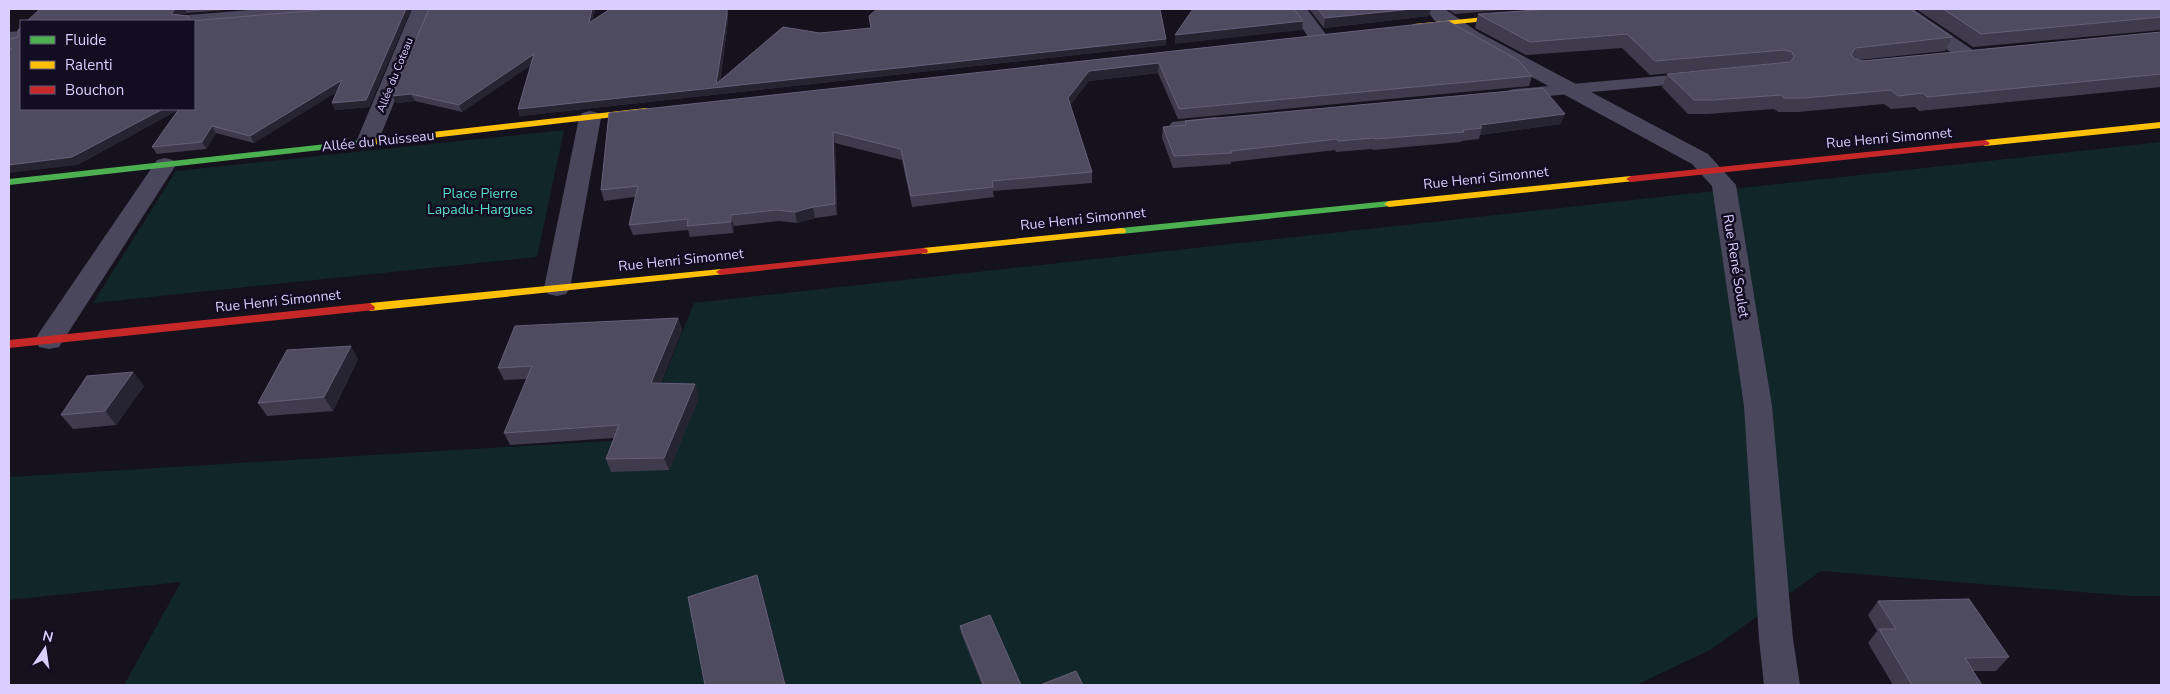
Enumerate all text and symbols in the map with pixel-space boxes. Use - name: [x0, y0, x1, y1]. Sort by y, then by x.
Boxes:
- legend: [20, 20, 195, 110]
- text: Fluide: [65, 30, 106, 50]
- street label: Allée du Coteau: [373, 35, 417, 115]
- text: Ralenti: [65, 55, 113, 75]
- text: Bouchon: [65, 80, 124, 100]
- street label: Rue Henri Simonnet: [1825, 123, 1953, 153]
- street label: Allée du Ruisseau: [321, 126, 435, 156]
- street label: Rue Henri Simonnet: [1422, 162, 1550, 194]
- park label: Place Pierre Lapadu-Hargues: [427, 184, 533, 219]
- street label: Rue Henri Simonnet: [1019, 203, 1147, 235]
- street label: Rue René Soulet: [1718, 213, 1754, 319]
- street label: Rue Henri Simonnet: [617, 244, 745, 276]
- street label: Rue Henri Simonnet: [214, 285, 342, 317]
- north arrow: [20, 624, 70, 674]
- text: N: [41, 626, 55, 647]

